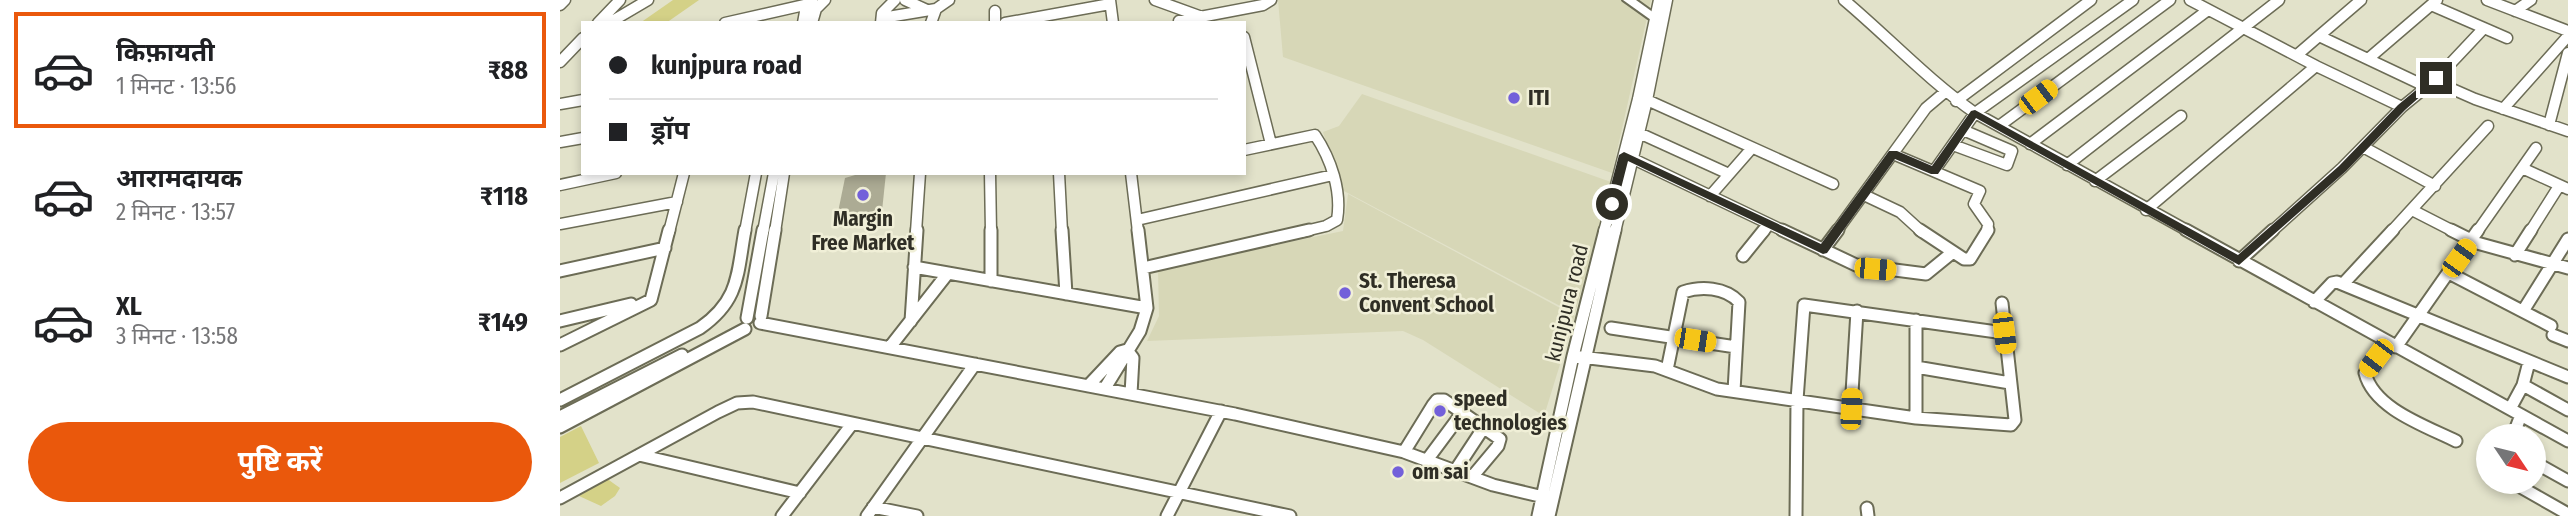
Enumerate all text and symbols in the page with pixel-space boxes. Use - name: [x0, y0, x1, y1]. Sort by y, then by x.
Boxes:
- text: किफ़ायती: [116, 37, 215, 68]
- icon: car: [32, 39, 95, 102]
- text: kunjpura road: [651, 50, 802, 81]
- text: ₹88: [488, 55, 528, 86]
- route end: [2420, 62, 2452, 94]
- text: 1 मिनट · 13:56: [116, 72, 236, 100]
- car: [2015, 76, 2062, 118]
- place label: ITI: [1528, 85, 1550, 111]
- marker: ITI: [1506, 90, 1522, 106]
- text: ड्रॉप: [651, 115, 689, 146]
- text: आरामदायक: [116, 163, 242, 194]
- icon: car: [32, 165, 95, 228]
- text: ₹118: [480, 181, 528, 212]
- marker: Margin Free Market: [855, 187, 871, 203]
- route start: [1596, 188, 1628, 220]
- text: 2 मिनट · 13:57: [116, 198, 235, 226]
- place label: Margin Free Market: [812, 206, 915, 256]
- car: [2439, 235, 2480, 281]
- street label: kunjpura road: [1540, 242, 1594, 364]
- car: [1854, 257, 1897, 281]
- place label: St. Theresa Convent School: [1359, 268, 1494, 318]
- marker: St. Theresa Convent School: [1337, 285, 1353, 301]
- icon: car: [32, 291, 95, 354]
- text: XL: [116, 291, 142, 322]
- text: ₹149: [478, 307, 528, 338]
- car: [1992, 311, 2017, 355]
- text: 3 मिनट · 13:58: [116, 322, 238, 350]
- car: [1673, 326, 1718, 354]
- car: [2355, 335, 2398, 381]
- place label: speed technologies: [1454, 386, 1567, 436]
- car: [1840, 387, 1863, 431]
- marker: speed technologies: [1432, 403, 1448, 419]
- button: पुष्टि करें: [28, 422, 532, 502]
- north arrow: [2476, 424, 2546, 494]
- map controls: [2476, 424, 2546, 494]
- place label: om sai: [1412, 459, 1469, 485]
- marker: om sai: [1390, 464, 1406, 480]

